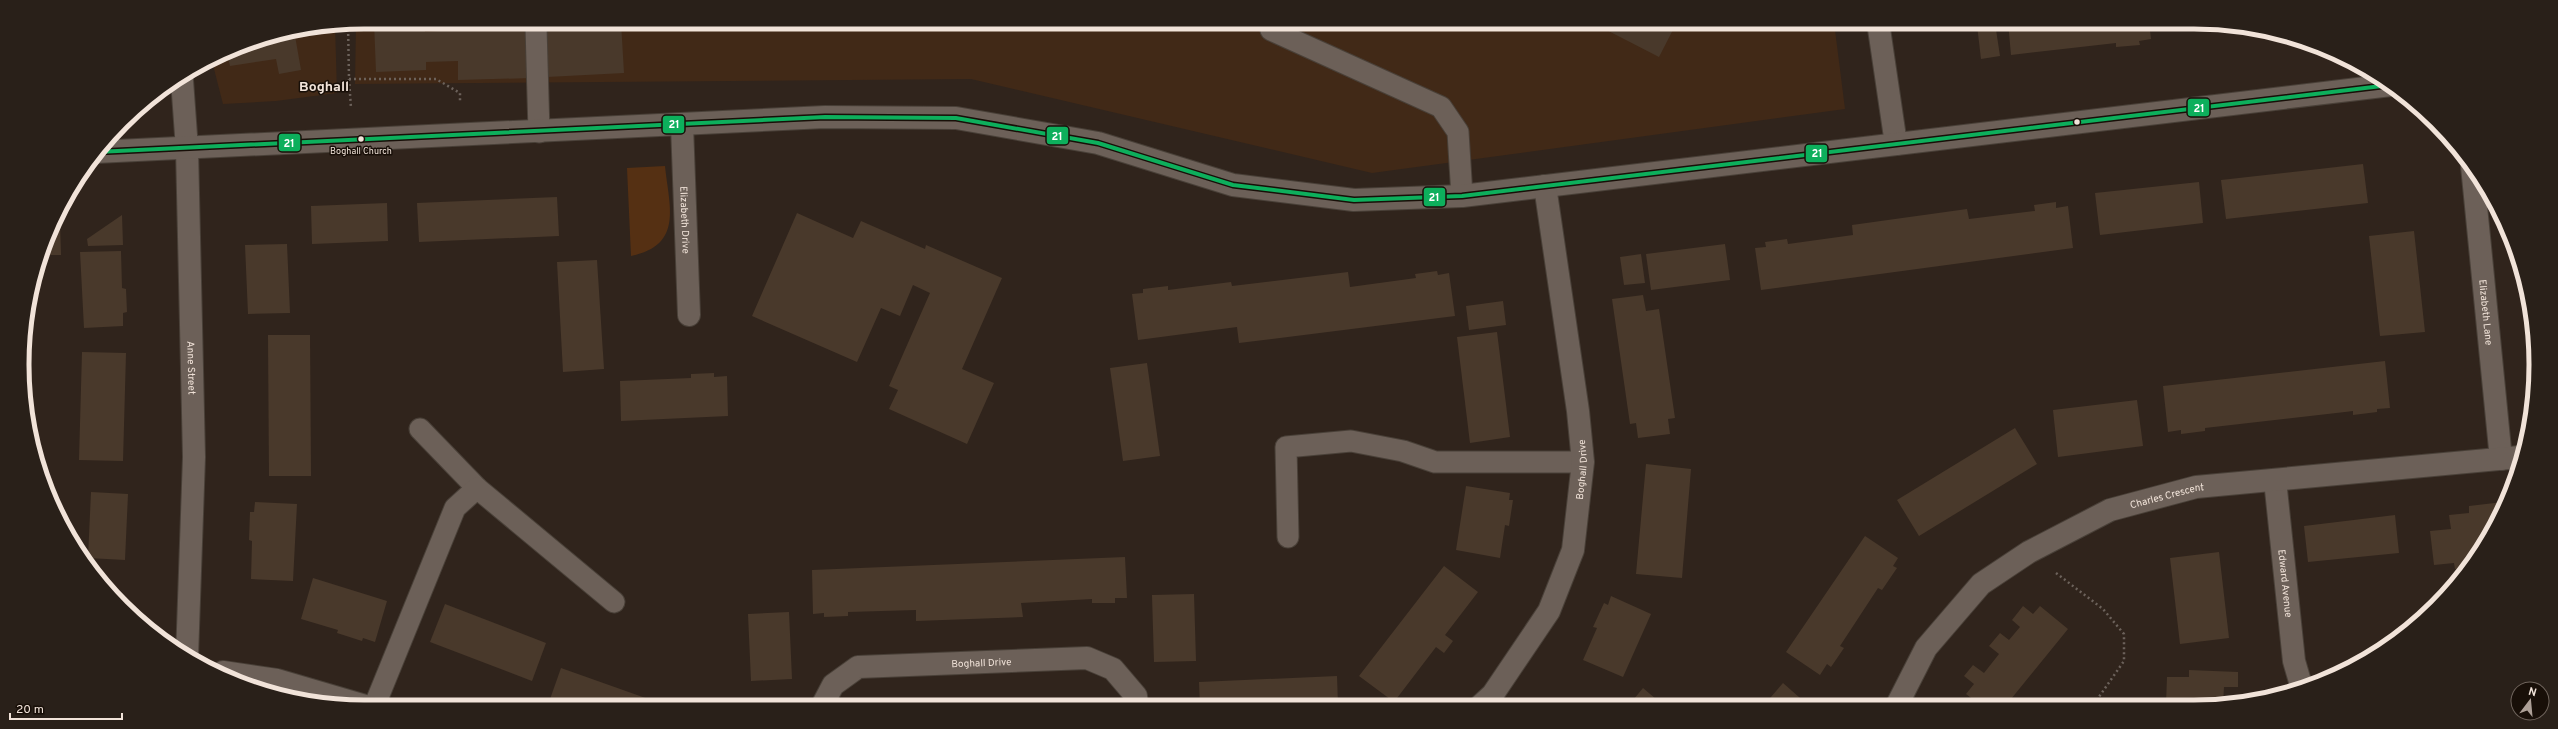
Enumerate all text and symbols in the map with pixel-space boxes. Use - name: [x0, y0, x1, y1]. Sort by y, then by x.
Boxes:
- district label: Boghall: [299, 79, 349, 96]
- line badge: 21: [2187, 98, 2210, 117]
- text: 21: [2193, 102, 2205, 116]
- line badge: 21: [662, 115, 685, 134]
- unlabelled marker: [2072, 117, 2082, 127]
- text: 21: [668, 118, 680, 132]
- line badge: 21: [1046, 126, 1069, 145]
- text: 21: [1051, 130, 1063, 144]
- line badge: 21: [278, 133, 301, 152]
- marker: Boghall Church: [356, 134, 366, 144]
- text: 21: [283, 137, 295, 151]
- line badge: 21: [1805, 144, 1828, 163]
- place label: Boghall Church: [330, 146, 392, 157]
- text: 21: [1811, 147, 1823, 161]
- street label: Elizabeth Drive: [676, 186, 692, 254]
- line badge: 21: [1423, 187, 1446, 207]
- text: 21: [1428, 191, 1440, 205]
- street label: Elizabeth Lane: [2475, 279, 2495, 346]
- street label: Anne Street: [183, 341, 198, 395]
- street label: Boghall Drive: [1574, 439, 1591, 500]
- street label: Charles Crescent: [2129, 481, 2205, 512]
- street label: Edward Avenue: [2274, 549, 2294, 618]
- street label: Boghall Drive: [951, 656, 1012, 671]
- north arrow: [2510, 681, 2550, 721]
- text: N: [2527, 685, 2538, 700]
- scale bar: [10, 695, 122, 721]
- text: 20 m: [16, 702, 44, 718]

